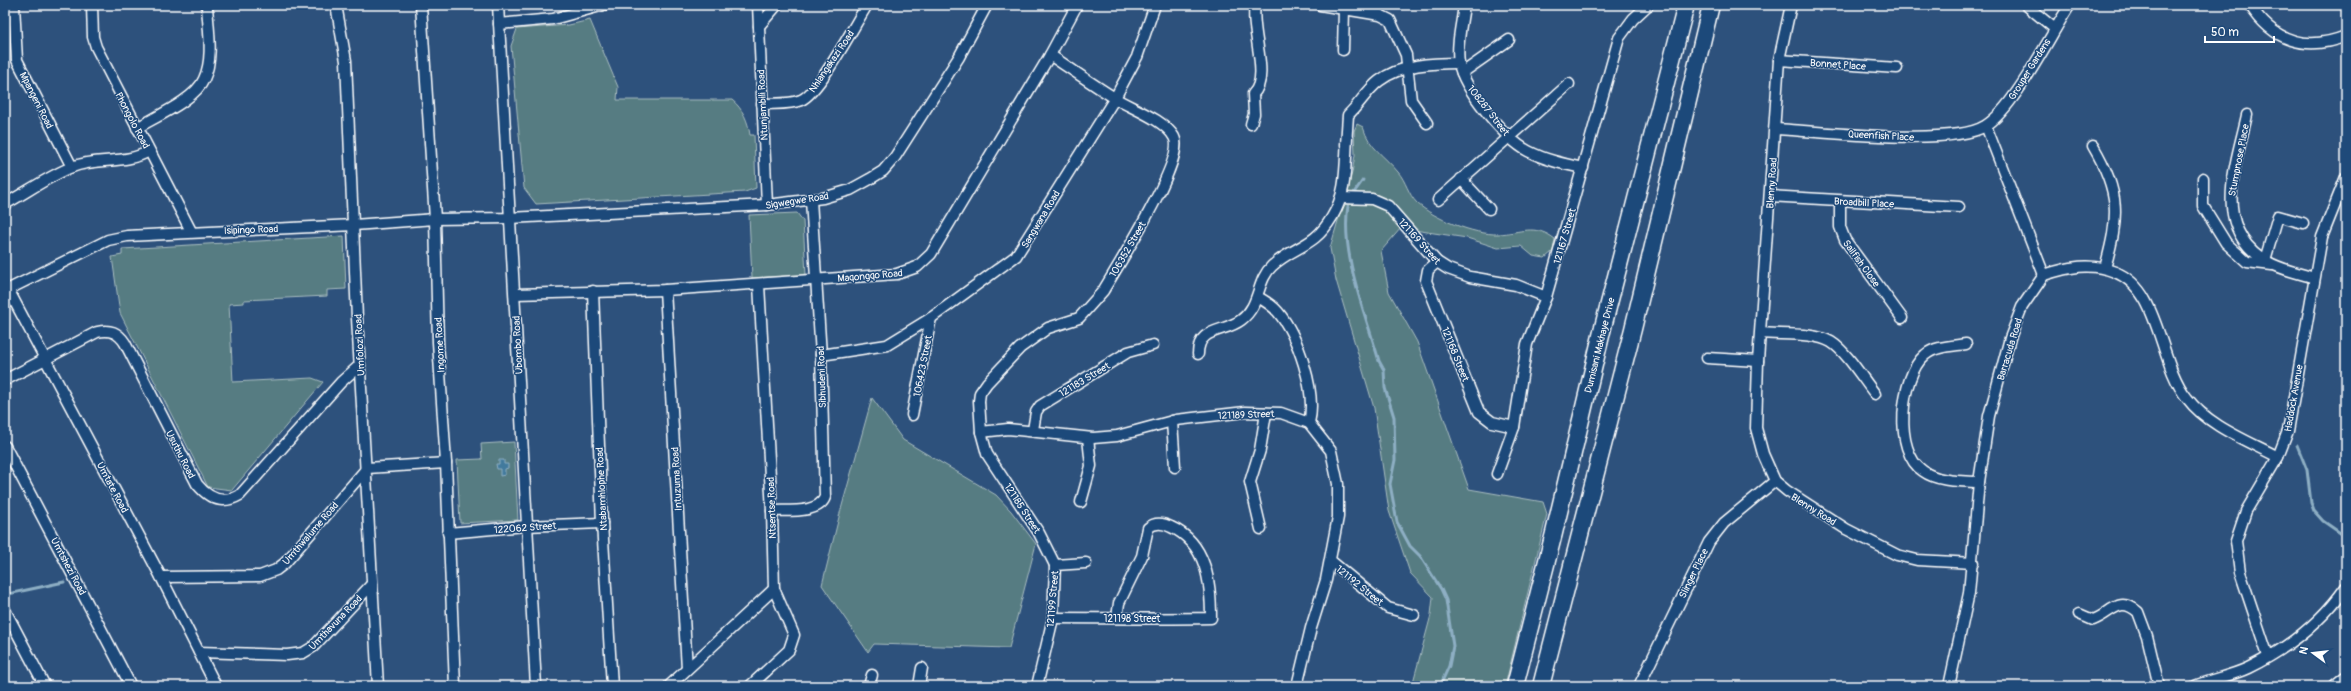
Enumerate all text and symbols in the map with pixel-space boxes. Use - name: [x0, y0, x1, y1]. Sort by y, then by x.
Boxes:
- scale bar: [2205, 18, 2274, 44]
- text: 50 m: [2211, 25, 2239, 40]
- street label: Nhlangakazi Road: [807, 28, 857, 95]
- street label: Grouper Gardens: [2006, 36, 2054, 102]
- street label: Bonnet Place: [1810, 57, 1866, 73]
- street label: Ntunjambili Road: [755, 69, 771, 141]
- street label: Mpangeni Road: [17, 70, 56, 131]
- street label: 108287 Street: [1465, 83, 1512, 139]
- street label: Phongolo Road: [112, 90, 152, 151]
- street label: Stumpnose Place: [2226, 123, 2252, 197]
- street label: Queenfish Place: [1848, 128, 1914, 144]
- street label: Blenny Road: [1764, 157, 1780, 209]
- street label: Sangwana Road: [1019, 188, 1063, 251]
- street label: Sigwegwe Road: [765, 190, 830, 212]
- street label: Broadbill Place: [1834, 195, 1894, 211]
- street label: 121167 Street: [1551, 206, 1579, 266]
- street label: 121169 Street: [1396, 216, 1444, 268]
- street label: 106352 Street: [1107, 219, 1149, 280]
- street label: Isipingo Road: [224, 223, 279, 237]
- street label: Sailfish Close: [1840, 238, 1882, 289]
- street label: Maqongqo Road: [837, 267, 903, 285]
- street label: Dumisani Makhaye Drive: [1582, 296, 1618, 394]
- street label: Umfolozi Road: [352, 314, 368, 376]
- street label: Ubombo Road: [510, 315, 526, 375]
- street label: Ingome Road: [433, 317, 447, 373]
- street label: Barracuda Road: [1995, 317, 2025, 382]
- street label: 121168 Street: [1439, 325, 1472, 384]
- street label: 106423 Street: [911, 333, 935, 398]
- street label: Sibhudeni Road: [815, 346, 829, 408]
- street label: 121183 Street: [1057, 359, 1113, 400]
- street label: Haddock Avenue: [2282, 364, 2306, 433]
- street label: 121189 Street: [1217, 408, 1276, 422]
- street label: Usuthu Road: [163, 428, 197, 481]
- street label: Ntabamhlophe Road: [594, 447, 610, 531]
- street label: Intuzuma Road: [669, 447, 685, 511]
- street label: Umtate Road: [94, 460, 131, 515]
- street label: Ntsentse Road: [765, 477, 779, 539]
- street label: 121185 Street: [1002, 481, 1043, 537]
- street label: Blenny Road: [1789, 491, 1838, 529]
- street label: Umthwalume Road: [280, 500, 341, 568]
- street label: 122062 Street: [493, 520, 558, 536]
- street label: Umtshezi Road: [48, 536, 88, 597]
- street label: Slinger Place: [1677, 547, 1711, 600]
- street label: 121192 Street: [1333, 563, 1386, 609]
- street label: 121199 Street: [1045, 569, 1062, 628]
- street label: Umthavuna Road: [307, 593, 365, 653]
- street label: 121198 Street: [1104, 613, 1161, 625]
- north arrow: [2293, 633, 2333, 673]
- text: N: [2297, 645, 2311, 656]

